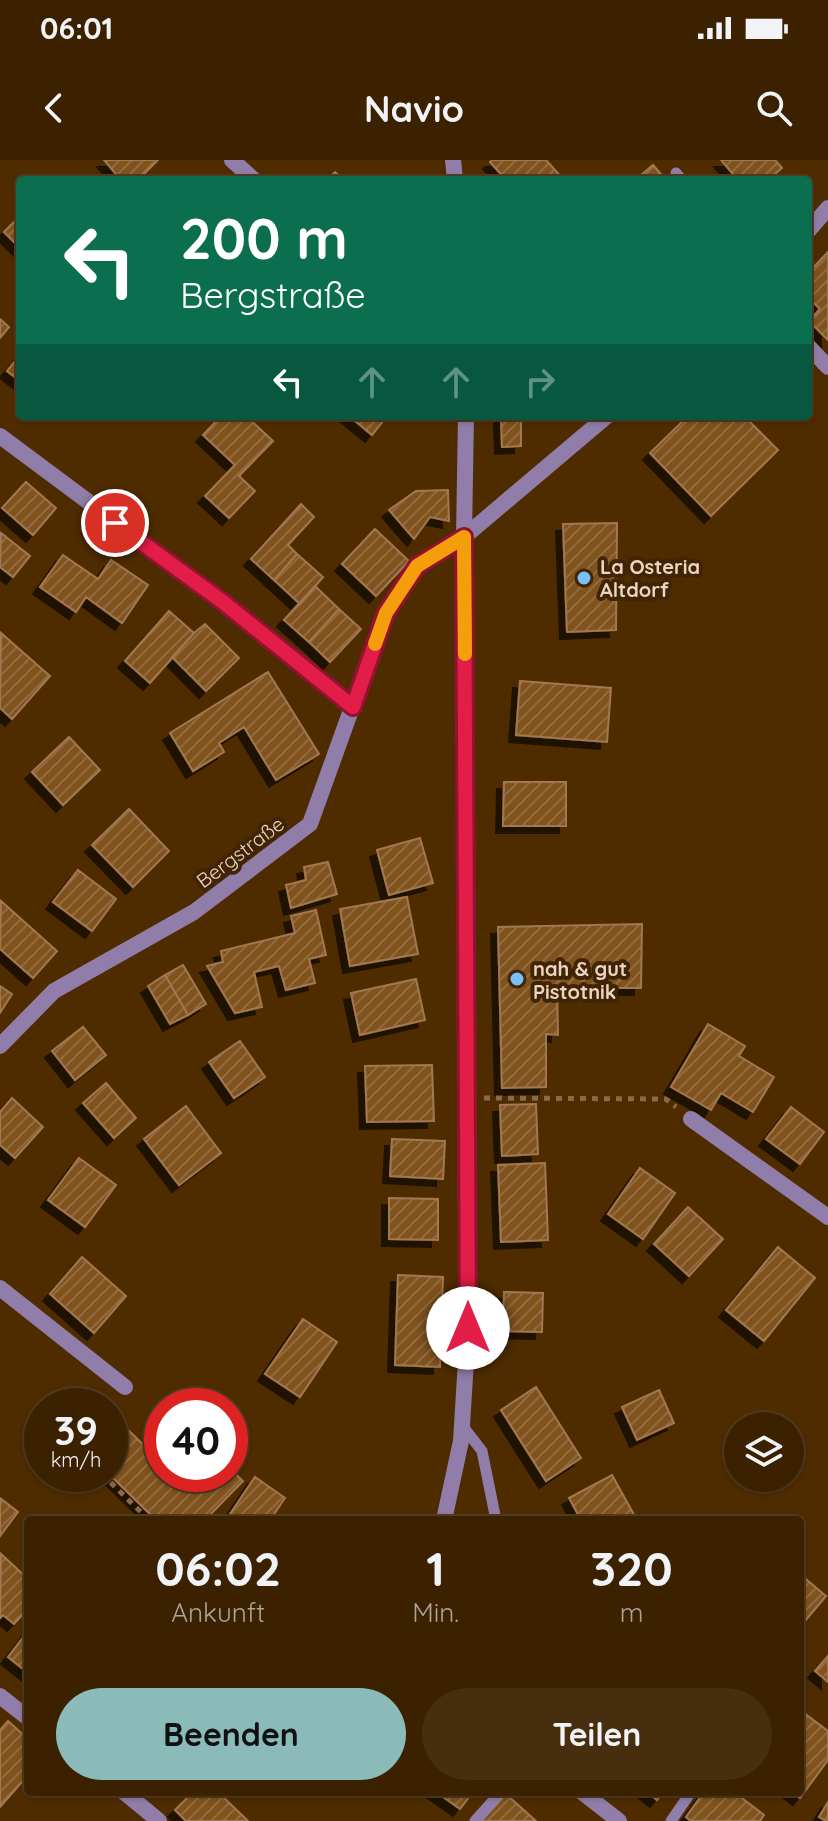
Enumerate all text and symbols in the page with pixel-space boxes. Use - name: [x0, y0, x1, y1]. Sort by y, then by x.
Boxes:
- text: 06:01: [40, 9, 113, 47]
- icon: back: [32, 86, 76, 130]
- text: Navio: [364, 86, 464, 131]
- icon: search: [752, 86, 796, 130]
- text: 200 m: [180, 203, 348, 273]
- icon: left: [48, 208, 152, 312]
- text: Bergstraße: [180, 272, 366, 317]
- icon: left: [266, 360, 310, 404]
- icon: ahead: [350, 360, 394, 404]
- icon: ahead: [434, 360, 478, 404]
- icon: right: [518, 360, 562, 404]
- pin: [81, 489, 149, 557]
- icon: arrive: [93, 501, 137, 545]
- place label: La Osteria Altdorf: [600, 554, 700, 602]
- marker: La Osteria Altdorf: [575, 569, 593, 587]
- street label: Bergstraße: [191, 811, 289, 893]
- place label: nah & gut Pistotnik: [533, 956, 627, 1004]
- marker: nah & gut Pistotnik: [508, 970, 526, 988]
- position arrow: [426, 1286, 510, 1370]
- speed limit sign: 40: [144, 1388, 248, 1492]
- text: 39: [54, 1405, 98, 1455]
- map controls: [724, 1412, 804, 1492]
- button: layers: [724, 1412, 804, 1492]
- text: km/h: [51, 1447, 101, 1472]
- text: 06:02: [155, 1538, 281, 1598]
- text: 1: [426, 1538, 445, 1598]
- text: 320: [590, 1538, 673, 1598]
- text: Ankunft: [171, 1596, 265, 1629]
- text: Min.: [412, 1596, 459, 1629]
- text: m: [620, 1596, 643, 1629]
- button: Beenden: [56, 1688, 406, 1780]
- button: Teilen: [422, 1688, 772, 1780]

